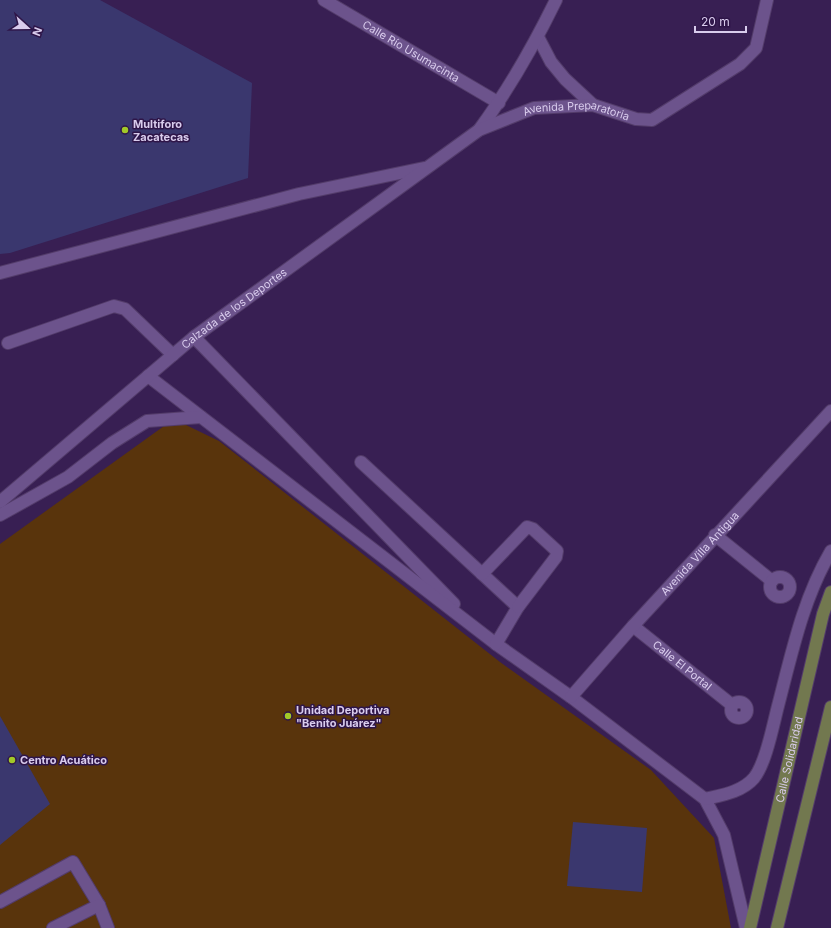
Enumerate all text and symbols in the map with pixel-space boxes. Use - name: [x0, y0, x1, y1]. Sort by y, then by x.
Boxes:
- north arrow: [8, 8, 48, 48]
- scale bar: [695, 8, 746, 34]
- text: 20 m: [701, 14, 730, 29]
- street label: Calle Río Usumacinta: [360, 17, 462, 85]
- text: N: [29, 25, 45, 38]
- street label: Avenida Preparatoria: [521, 98, 631, 123]
- place label: Multiforo Zacatecas: [133, 117, 189, 144]
- marker: Multiforo Zacatecas: [120, 125, 130, 135]
- street label: Calzada de los Deportes: [178, 265, 290, 352]
- street label: Avenida Villa Antigua: [658, 508, 742, 598]
- street label: Calle El Portal: [650, 637, 715, 693]
- place label: Unidad Deportiva "Benito Juárez": [296, 703, 390, 730]
- marker: Unidad Deportiva "Benito Juárez": [283, 711, 293, 721]
- street label: Calle Solidaridad: [772, 715, 806, 804]
- place label: Centro Acuático: [20, 753, 107, 767]
- marker: Centro Acuático: [7, 755, 17, 765]

